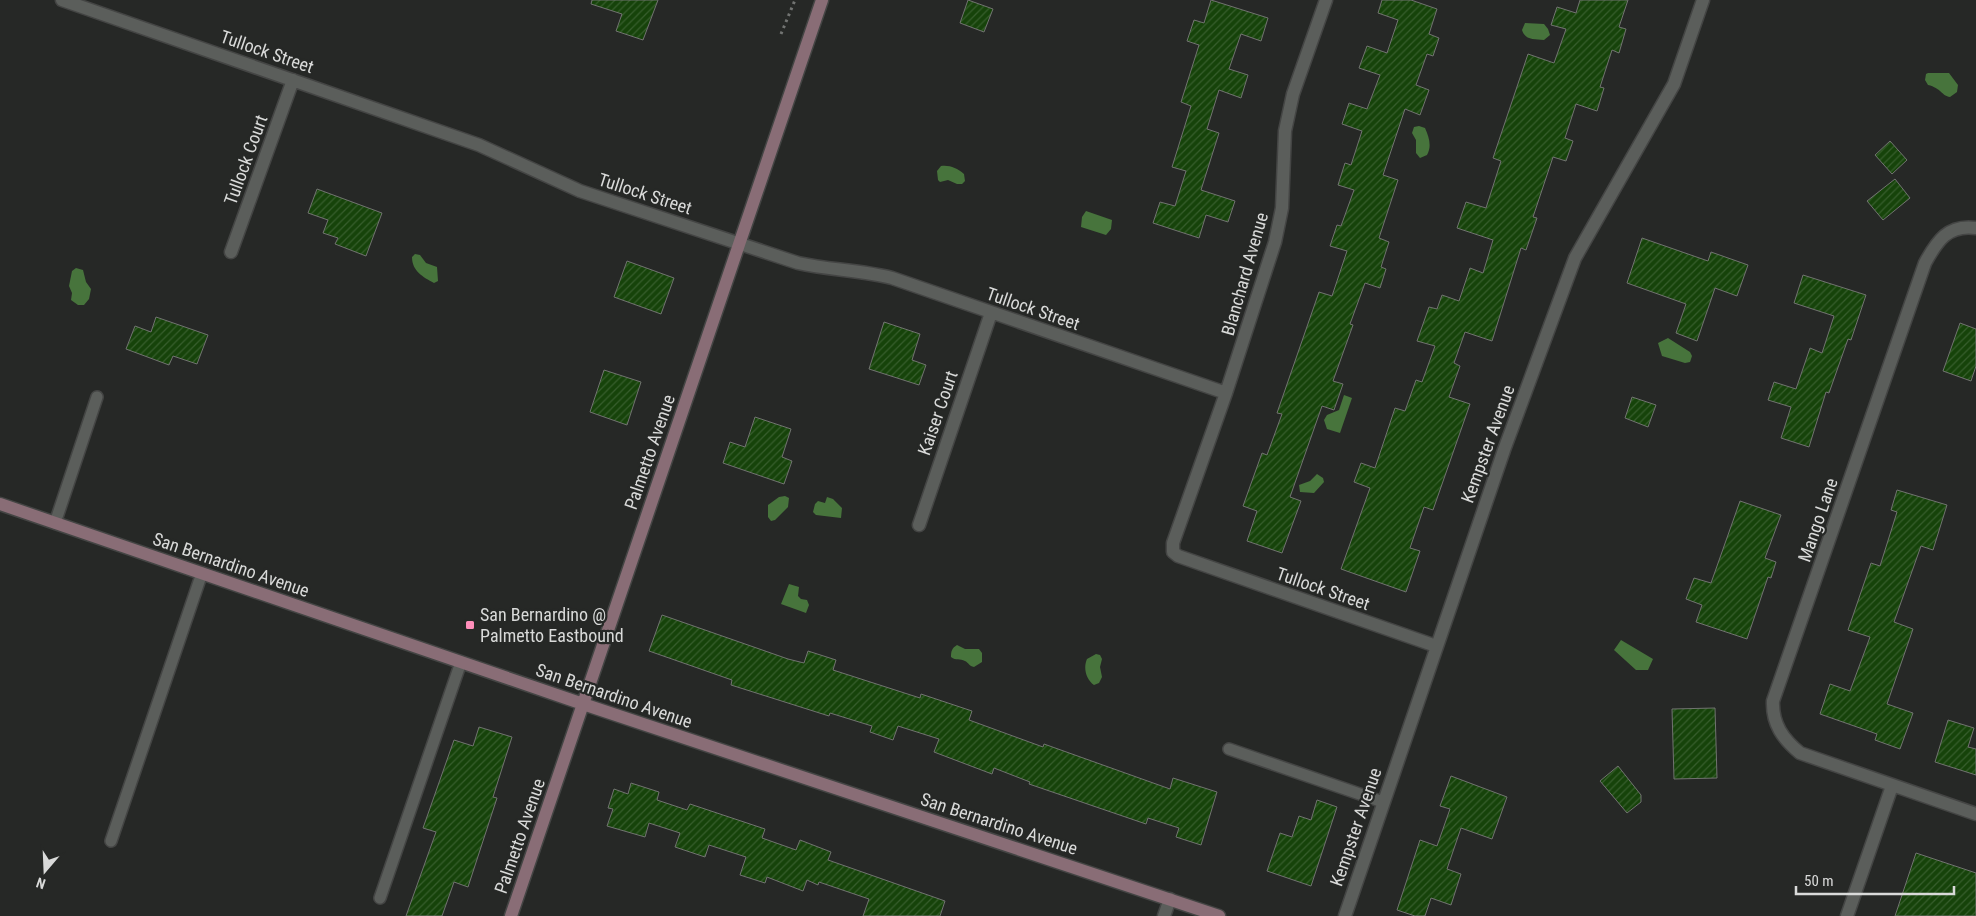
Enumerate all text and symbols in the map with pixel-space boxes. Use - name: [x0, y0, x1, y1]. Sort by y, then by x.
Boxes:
- street label: Tullock Street: [218, 26, 317, 77]
- street label: Tullock Court: [220, 112, 272, 208]
- street label: Tullock Street: [596, 169, 695, 219]
- street label: Blanchard Avenue: [1217, 210, 1272, 338]
- street label: Tullock Street: [984, 283, 1083, 334]
- street label: Kaiser Court: [913, 368, 962, 458]
- street label: Kempster Avenue: [1456, 382, 1519, 506]
- street label: Palmetto Avenue: [620, 392, 679, 512]
- street label: Mango Lane: [1793, 475, 1842, 565]
- street label: San Bernardino Avenue: [150, 528, 312, 601]
- street label: Tullock Street: [1274, 563, 1373, 614]
- place label: San Bernardino @ Palmetto Eastbound: [480, 604, 624, 646]
- marker: San Bernardino @ Palmetto Eastbound: [464, 619, 476, 631]
- street label: San Bernardino Avenue: [533, 659, 695, 732]
- street label: Kempster Avenue: [1325, 765, 1386, 889]
- street label: Palmetto Avenue: [490, 776, 549, 896]
- street label: San Bernardino Avenue: [918, 788, 1080, 859]
- north arrow: [20, 846, 70, 896]
- scale bar: [1796, 864, 1954, 896]
- text: 50 m: [1804, 872, 1834, 890]
- text: N: [34, 874, 47, 892]

